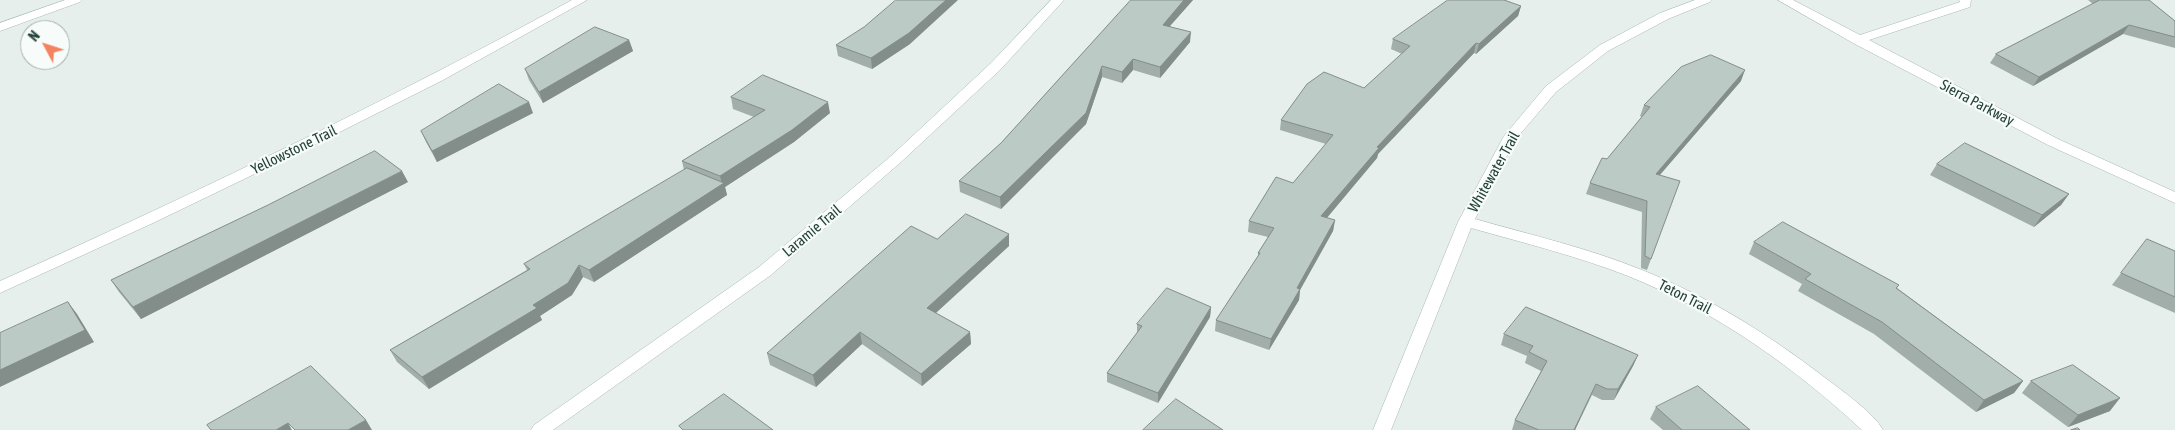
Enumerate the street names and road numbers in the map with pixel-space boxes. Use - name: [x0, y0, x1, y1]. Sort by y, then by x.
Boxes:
- street label: Sierra Parkway: [1937, 76, 2017, 130]
- street label: Yellowstone Trail: [248, 122, 340, 178]
- street label: Whitewater Trail: [1464, 128, 1524, 216]
- street label: Laramie Trail: [779, 201, 845, 261]
- street label: Teton Trail: [1655, 276, 1715, 318]

